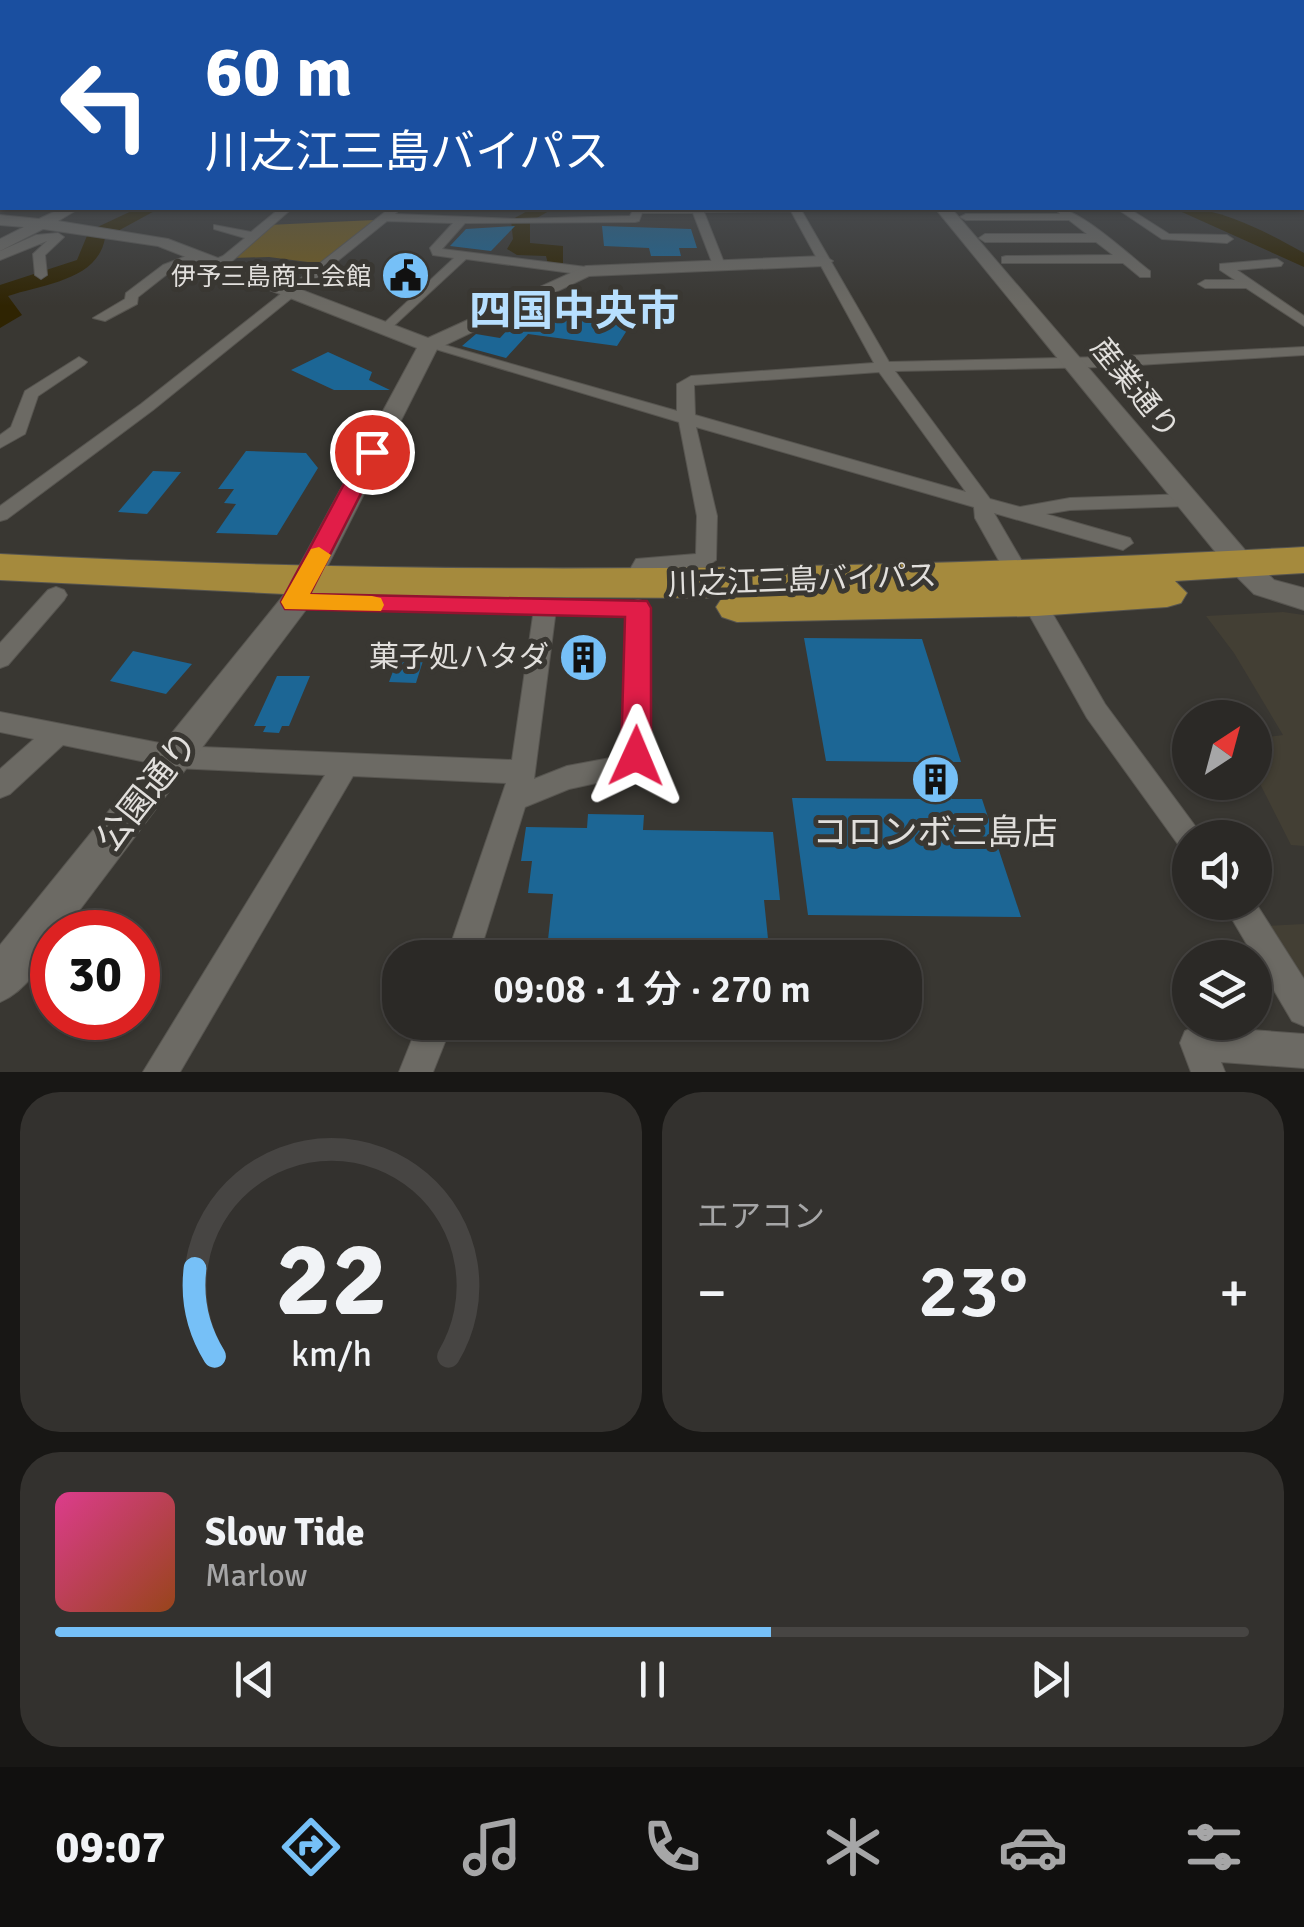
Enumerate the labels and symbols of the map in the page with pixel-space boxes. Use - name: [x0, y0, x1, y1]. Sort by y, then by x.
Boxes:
- public building icon: 伊予三島商工会館: [380, 250, 432, 302]
- place label: 伊予三島商工会館: [171, 261, 371, 292]
- district label: 四国中央市: [469, 286, 679, 337]
- street label: 産業通り: [1082, 330, 1187, 447]
- pin: [330, 410, 415, 495]
- street label: 川之江三島バイパス: [667, 557, 937, 604]
- building icon: 菓子処ハタダ: [558, 631, 610, 683]
- place label: 菓子処ハタダ: [369, 639, 549, 676]
- north arrow: [1172, 700, 1272, 800]
- position arrow: [584, 704, 688, 808]
- street label: 公園通り: [87, 723, 207, 860]
- building icon: コロンボ三島店: [909, 754, 961, 806]
- place label: コロンボ三島店: [812, 811, 1058, 854]
- speed limit sign: 30: [30, 910, 160, 1040]

